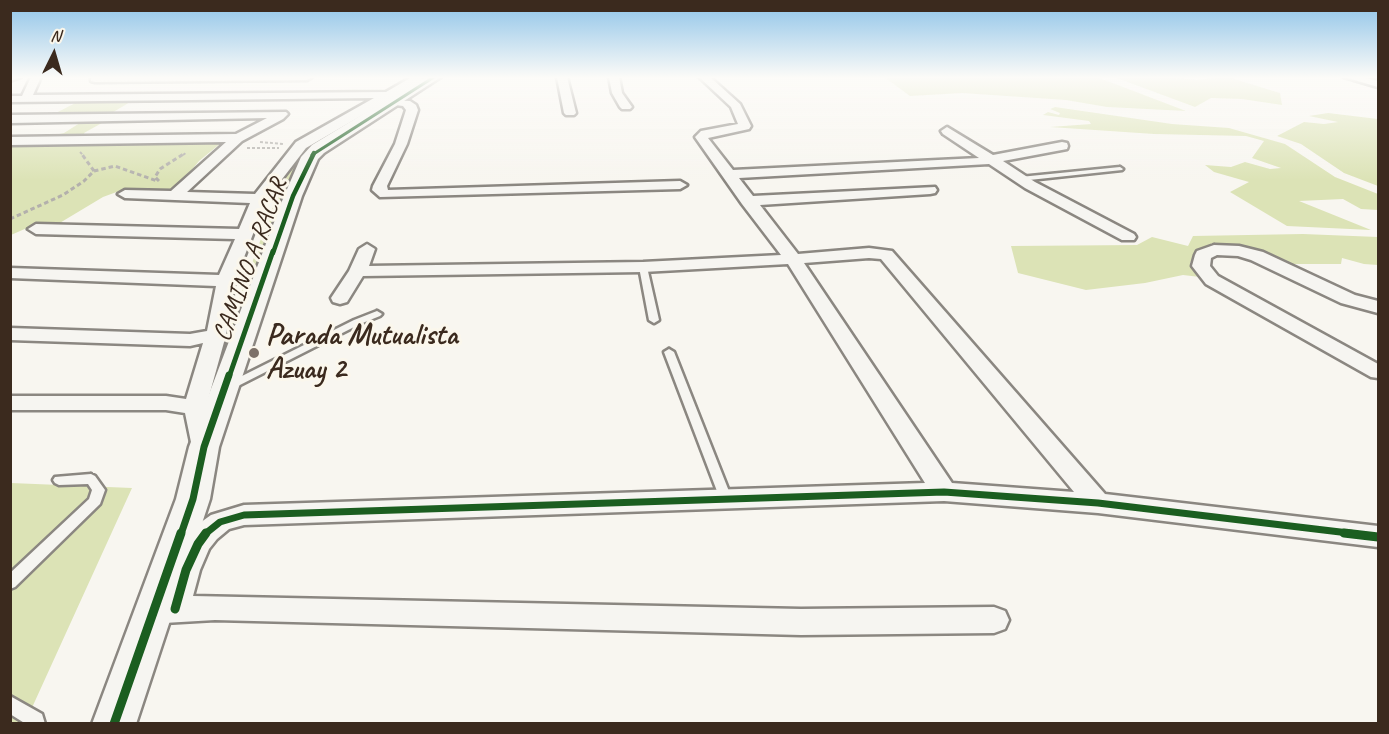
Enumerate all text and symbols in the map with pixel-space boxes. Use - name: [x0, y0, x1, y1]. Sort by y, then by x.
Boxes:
- north arrow: [24, 24, 84, 84]
- text: N: [50, 26, 61, 46]
- street label: CAMINO A RACAR: [207, 174, 295, 346]
- place label: Parada Mutualista Azuay 2: [266, 318, 457, 388]
- marker: Parada Mutualista Azuay 2: [247, 346, 261, 360]

